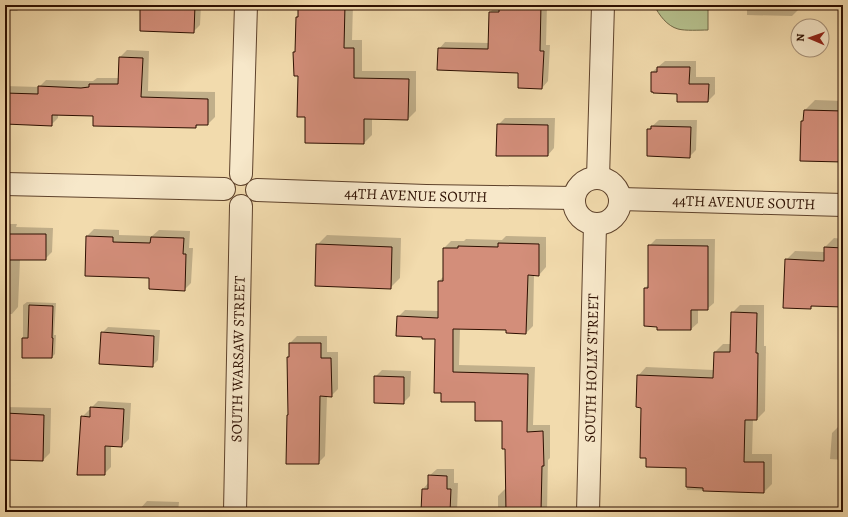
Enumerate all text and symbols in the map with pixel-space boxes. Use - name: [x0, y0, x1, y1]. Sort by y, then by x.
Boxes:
- north arrow: [790, 18, 830, 58]
- text: N: [793, 33, 808, 42]
- street label: 44TH AVENUE SOUTH: [344, 183, 488, 207]
- street label: 44TH AVENUE SOUTH: [672, 190, 816, 214]
- street label: SOUTH WARSAW STREET: [226, 275, 250, 443]
- street label: SOUTH HOLLY STREET: [580, 292, 603, 443]

